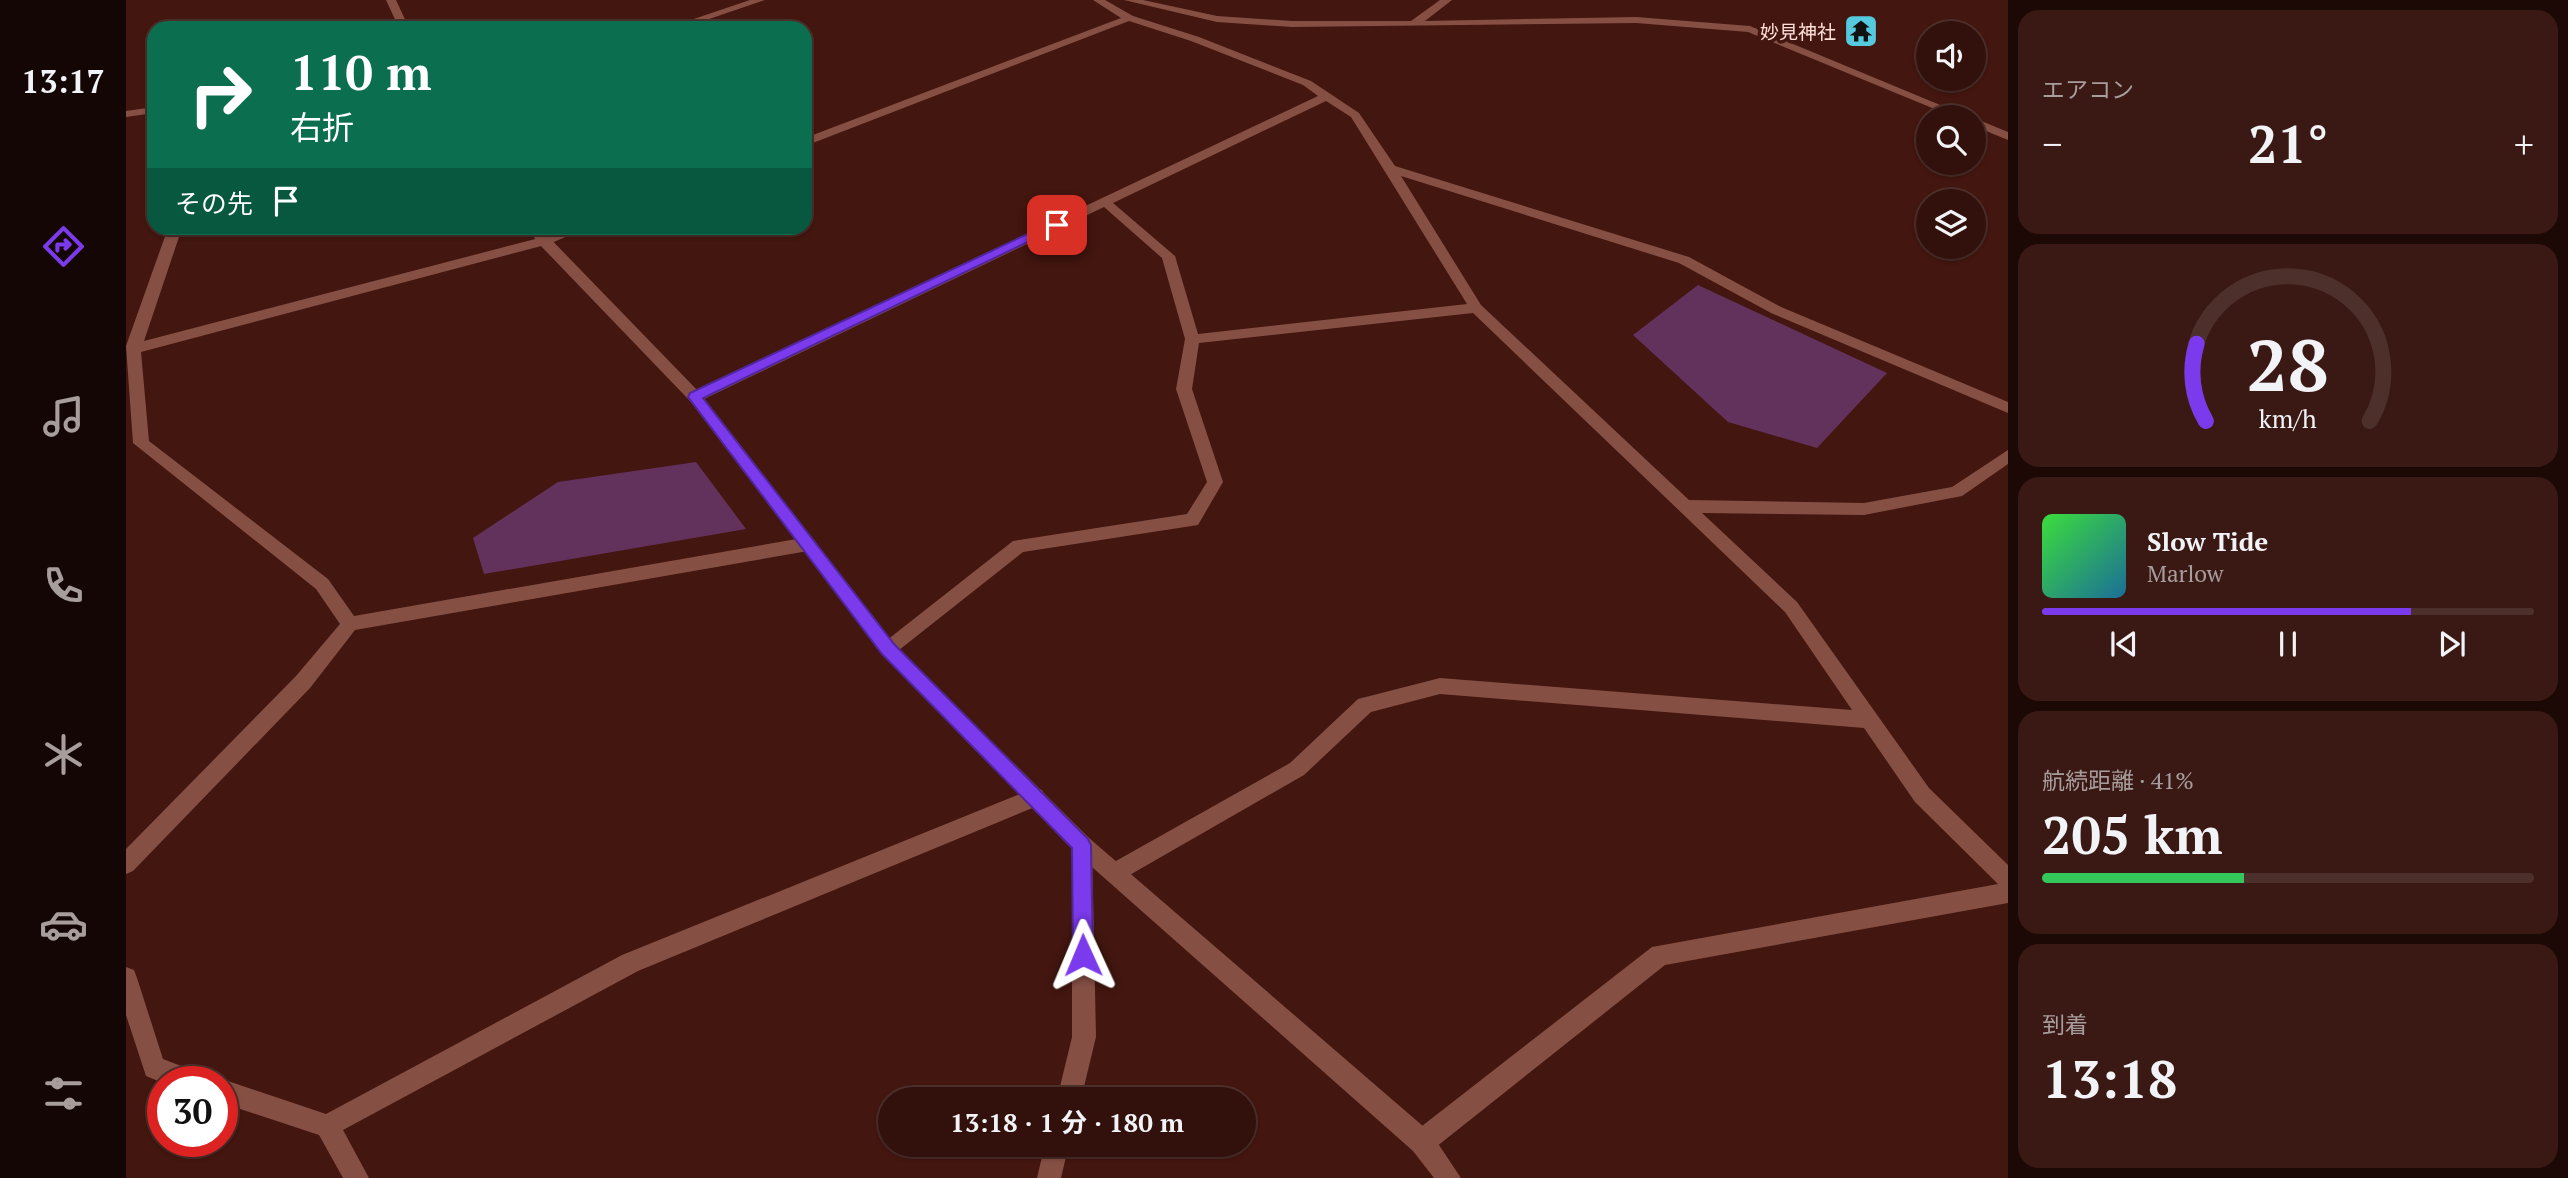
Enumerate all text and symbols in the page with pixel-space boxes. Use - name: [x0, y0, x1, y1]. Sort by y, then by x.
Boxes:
- temple icon: 妙見神社: [1842, 12, 1880, 50]
- place label: 妙見神社: [1760, 19, 1836, 44]
- map controls: [1916, 21, 1986, 259]
- button: sound: [1916, 21, 1986, 91]
- text: 110 m: [290, 39, 432, 104]
- icon: right: [175, 49, 266, 140]
- text: 13:17: [21, 60, 105, 102]
- text: エアコン: [2042, 74, 2134, 105]
- button: search: [1916, 105, 1986, 175]
- text: 右折: [290, 106, 354, 148]
- text: 21°: [2248, 109, 2328, 178]
- text: −: [2042, 119, 2062, 169]
- text: +: [2514, 119, 2534, 169]
- icon: arrive: [267, 182, 305, 220]
- text: その先: [175, 186, 253, 220]
- button: layers: [1916, 189, 1986, 259]
- pin: [1027, 195, 1087, 255]
- icon: arrive: [1038, 206, 1076, 244]
- icon: directions: [39, 222, 88, 271]
- text: 28: [2247, 316, 2329, 413]
- icon: music: [39, 392, 88, 441]
- text: km/h: [2259, 402, 2317, 435]
- text: Slow Tide: [2147, 524, 2268, 558]
- text: Marlow: [2147, 558, 2224, 589]
- icon: phone: [39, 561, 88, 610]
- icon: previous: [2105, 625, 2143, 663]
- icon: pause: [2269, 625, 2307, 663]
- icon: next: [2433, 625, 2471, 663]
- icon: climate: [39, 730, 88, 779]
- text: 航続距離 · 41%: [2042, 765, 2194, 796]
- text: 205 km: [2042, 800, 2223, 869]
- icon: car: [39, 900, 88, 949]
- position arrow: [1046, 918, 1120, 992]
- text: 到着: [2042, 1009, 2088, 1040]
- text: 13:18: [2042, 1044, 2177, 1113]
- speed limit sign: 30: [147, 1066, 238, 1157]
- icon: filters: [39, 1069, 88, 1118]
- text: 13:18 · 1 分 · 180 m: [950, 1105, 1184, 1139]

